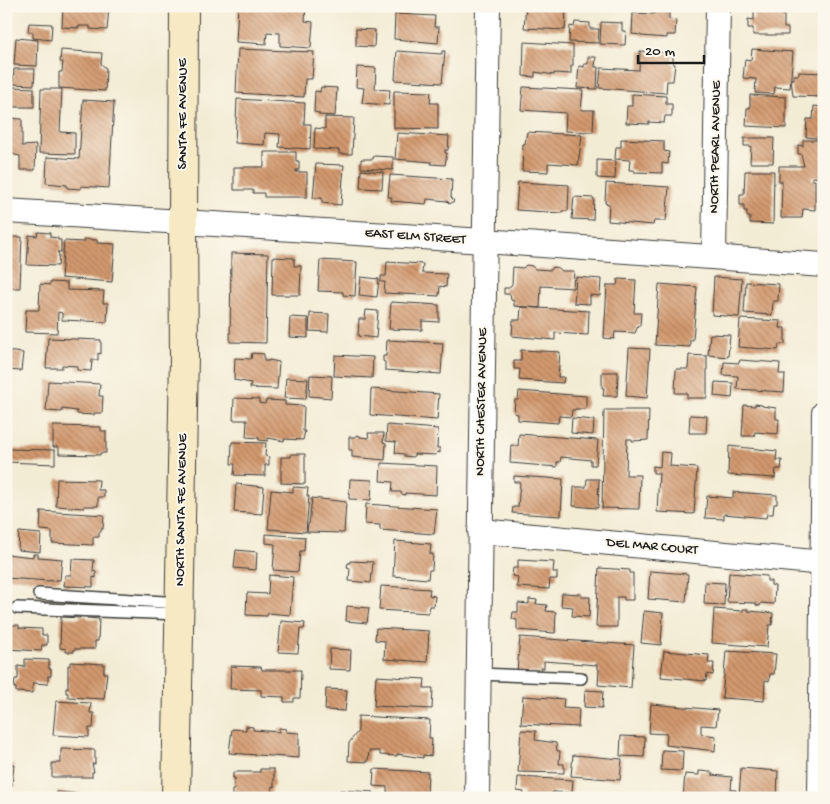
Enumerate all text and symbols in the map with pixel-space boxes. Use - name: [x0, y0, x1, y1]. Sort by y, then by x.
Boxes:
- scale bar: [638, 32, 704, 64]
- text: 20 m: [645, 43, 675, 61]
- street label: SANTA FE AVENUE: [175, 57, 192, 169]
- street label: NORTH PEARL AVENUE: [706, 79, 726, 214]
- street label: EAST ELM STREET: [364, 225, 467, 249]
- street label: NORTH CHESTER AVENUE: [472, 327, 492, 476]
- street label: NORTH SANTA FE AVENUE: [172, 432, 192, 586]
- street label: DEL MAR COURT: [605, 534, 699, 560]

